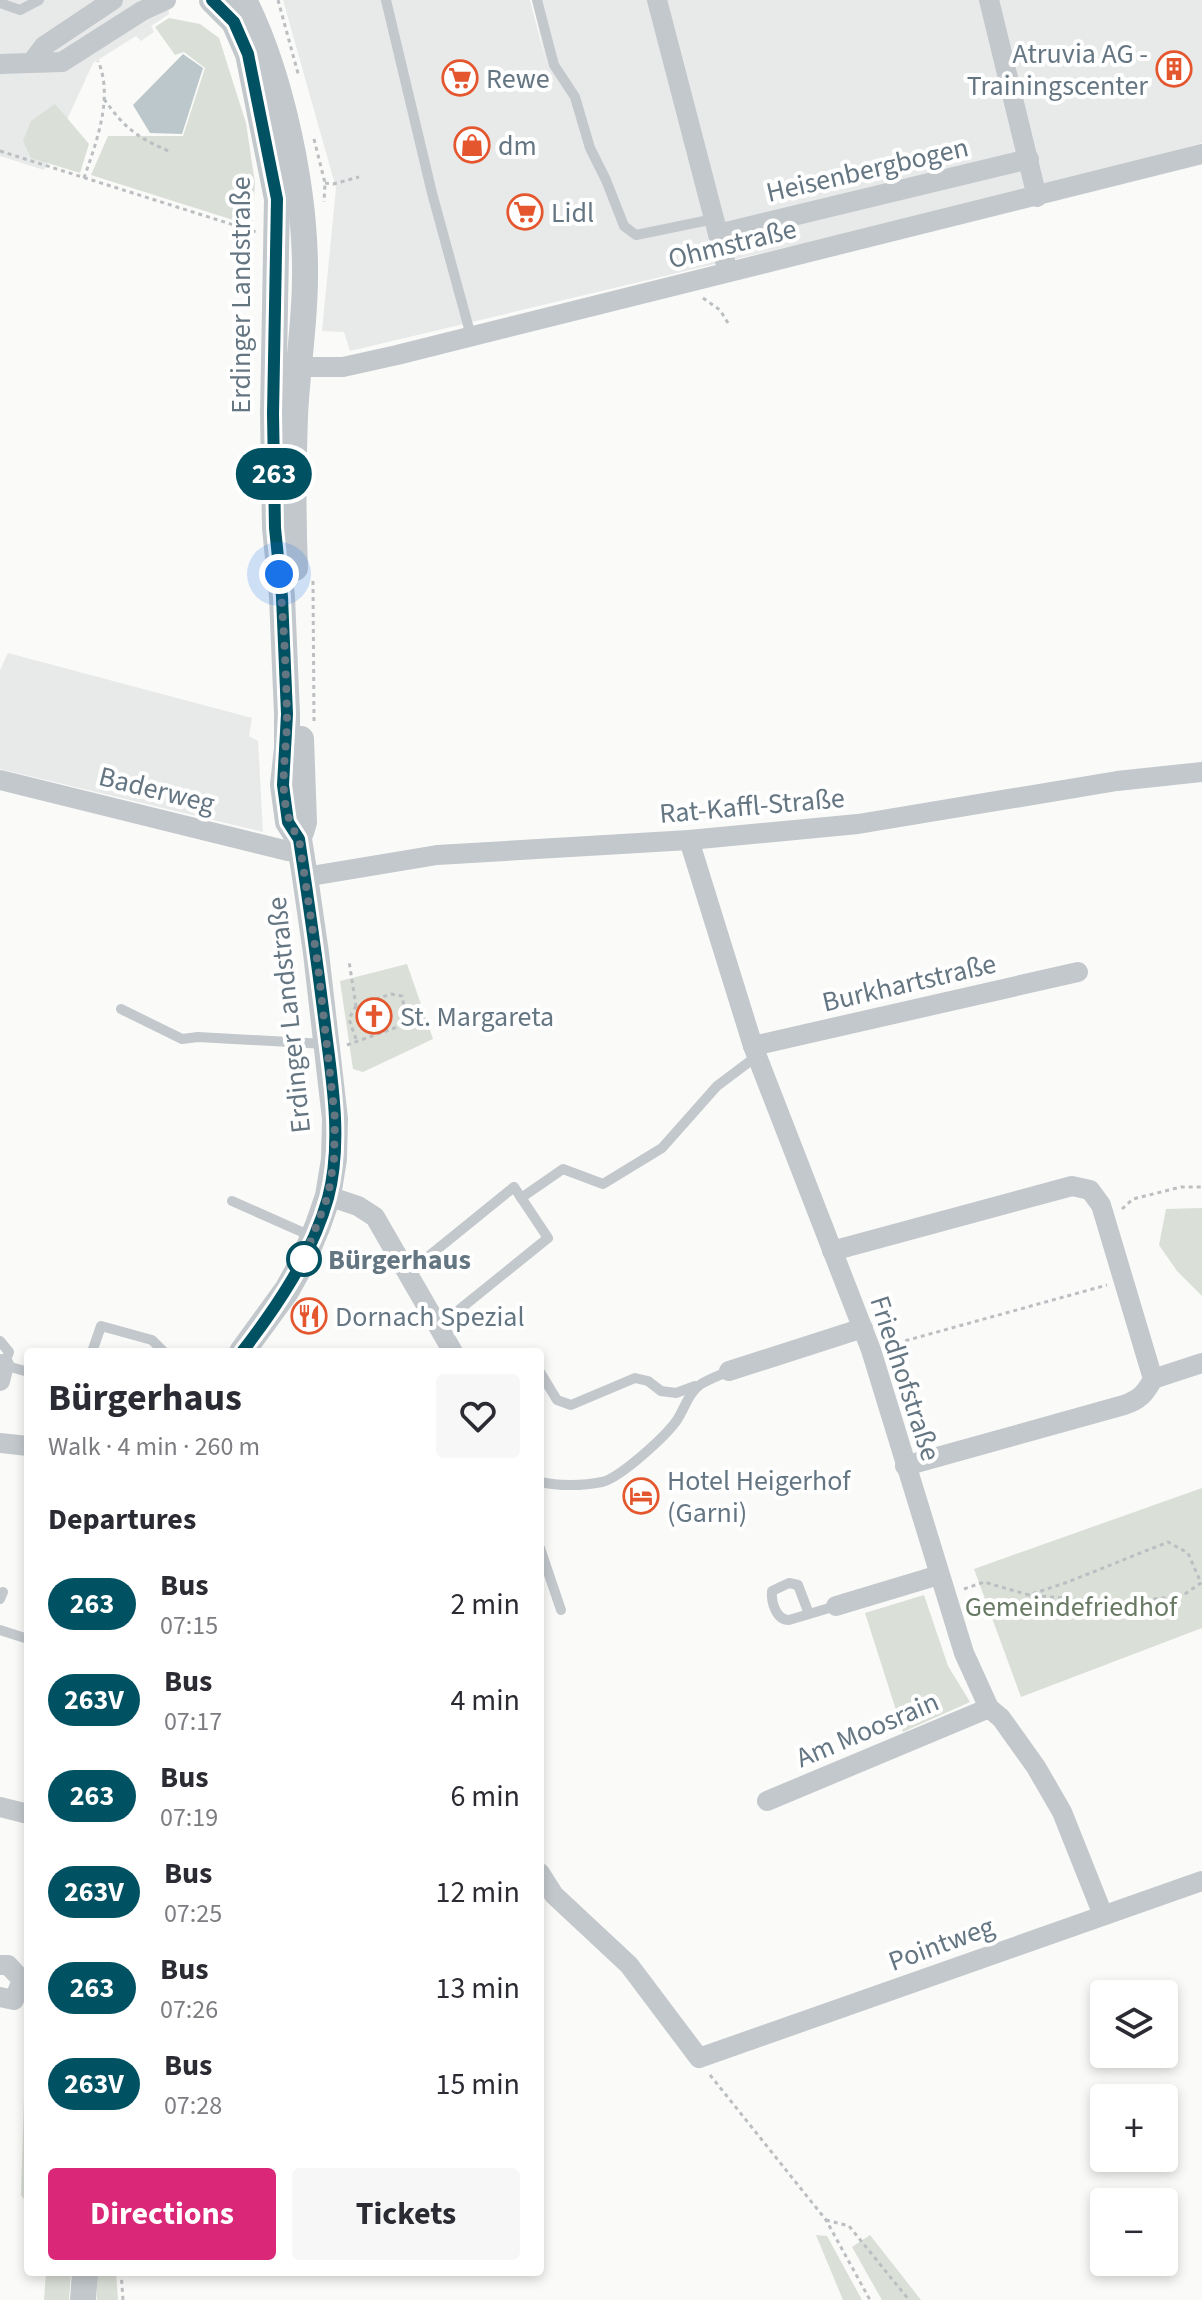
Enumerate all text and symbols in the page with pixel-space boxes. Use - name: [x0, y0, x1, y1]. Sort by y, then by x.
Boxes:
- place label: Atruvia AG - Trainingscenter: [967, 34, 1148, 106]
- building icon: Atruvia AG - Trainingscenter: [1155, 50, 1193, 88]
- supermarket icon: Rewe: [441, 59, 479, 97]
- place label: Rewe: [486, 59, 550, 99]
- shop icon: dm: [453, 126, 491, 164]
- place label: dm: [498, 126, 537, 166]
- street label: Heisenbergbogen: [762, 127, 972, 213]
- street label: Erdinger Landstraße: [221, 176, 261, 414]
- supermarket icon: Lidl: [506, 193, 544, 231]
- place label: Lidl: [551, 193, 594, 233]
- street label: Ohmstraße: [664, 209, 801, 279]
- line badge: 263: [228, 448, 320, 500]
- text: 263: [252, 454, 296, 494]
- your location: [259, 554, 299, 594]
- street label: Baderweg: [95, 756, 219, 824]
- street label: Rat-Kaffl-Straße: [658, 778, 846, 834]
- street label: Erdinger Landstraße: [257, 895, 321, 1135]
- street label: Burkhartstraße: [818, 944, 1000, 1022]
- church icon: St. Margareta: [355, 997, 393, 1035]
- place label: St. Margareta: [400, 997, 554, 1037]
- place label: Bürgerhaus: [328, 1240, 471, 1280]
- marker: Bürgerhaus: [287, 1242, 321, 1276]
- street label: Friedhofstraße: [860, 1291, 951, 1466]
- restaurant icon: Dornach Spezial: [290, 1297, 328, 1335]
- place label: Dornach Spezial: [335, 1297, 525, 1337]
- text: Bürgerhaus: [48, 1371, 242, 1425]
- button: heart: [436, 1374, 520, 1458]
- text: Walk · 4 min · 260 m: [48, 1428, 260, 1465]
- place label: Hotel Heigerhof (Garni): [667, 1461, 851, 1533]
- hotel icon: Hotel Heigerhof (Garni): [622, 1477, 660, 1515]
- text: Departures: [48, 1498, 196, 1541]
- text: Bus: [160, 1564, 208, 1607]
- text: 2 min: [450, 1583, 520, 1626]
- text: 263: [70, 1584, 114, 1624]
- park label: Gemeindefriedhof: [965, 1587, 1178, 1627]
- text: 07:15: [160, 1607, 218, 1644]
- text: Bus: [164, 1660, 212, 1703]
- text: 4 min: [450, 1679, 520, 1722]
- text: 263V: [64, 1680, 124, 1720]
- street label: Am Moosrain: [790, 1682, 945, 1778]
- text: 07:17: [164, 1703, 222, 1740]
- text: Bus: [160, 1756, 208, 1799]
- text: 6 min: [450, 1775, 520, 1818]
- text: 263: [70, 1776, 114, 1816]
- text: 07:19: [160, 1799, 218, 1836]
- text: Bus: [164, 1852, 212, 1895]
- text: 12 min: [436, 1871, 520, 1914]
- text: 263V: [64, 1872, 124, 1912]
- text: 07:25: [164, 1895, 222, 1932]
- street label: Pointweg: [883, 1906, 1000, 1982]
- text: Bus: [160, 1948, 208, 1991]
- text: 13 min: [436, 1967, 520, 2010]
- text: 263: [70, 1968, 114, 2008]
- map controls: [1090, 1980, 1178, 2276]
- button: layers: [1090, 1980, 1178, 2068]
- text: 07:26: [160, 1991, 218, 2028]
- text: Bus: [164, 2044, 212, 2087]
- text: 15 min: [436, 2063, 520, 2106]
- text: 263V: [64, 2064, 124, 2104]
- button: +: [1090, 2084, 1178, 2172]
- text: 07:28: [164, 2087, 222, 2124]
- button: Directions: [48, 2168, 276, 2260]
- button: Tickets: [292, 2168, 520, 2260]
- button: −: [1090, 2188, 1178, 2276]

